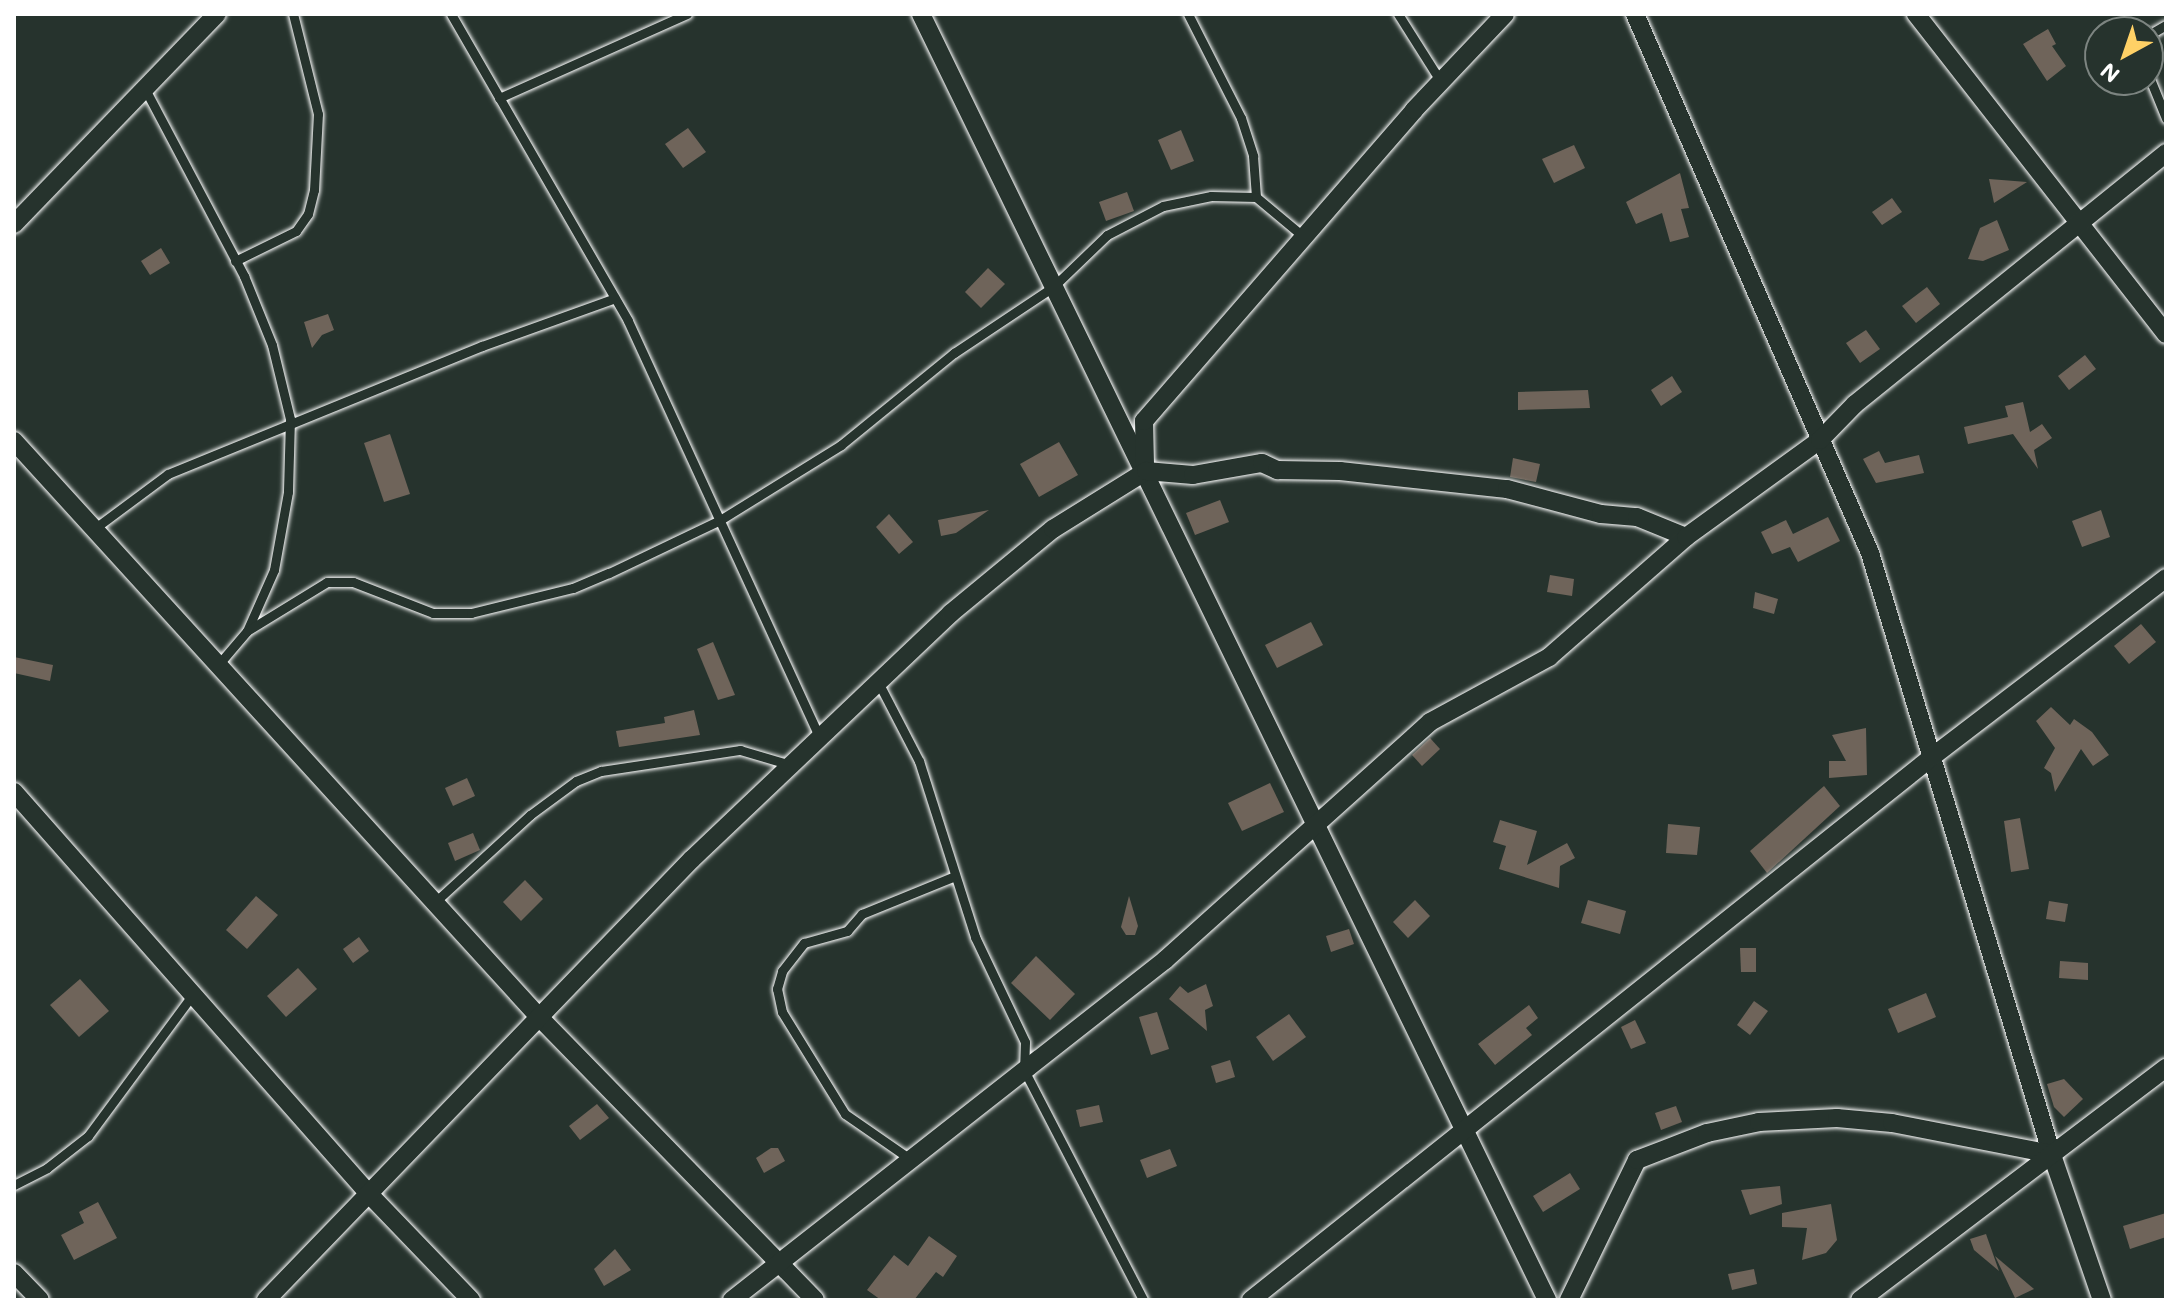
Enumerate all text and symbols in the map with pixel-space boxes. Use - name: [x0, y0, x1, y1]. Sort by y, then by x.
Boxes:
- north arrow: [2084, 16, 2164, 96]
- text: N: [2094, 57, 2125, 90]

